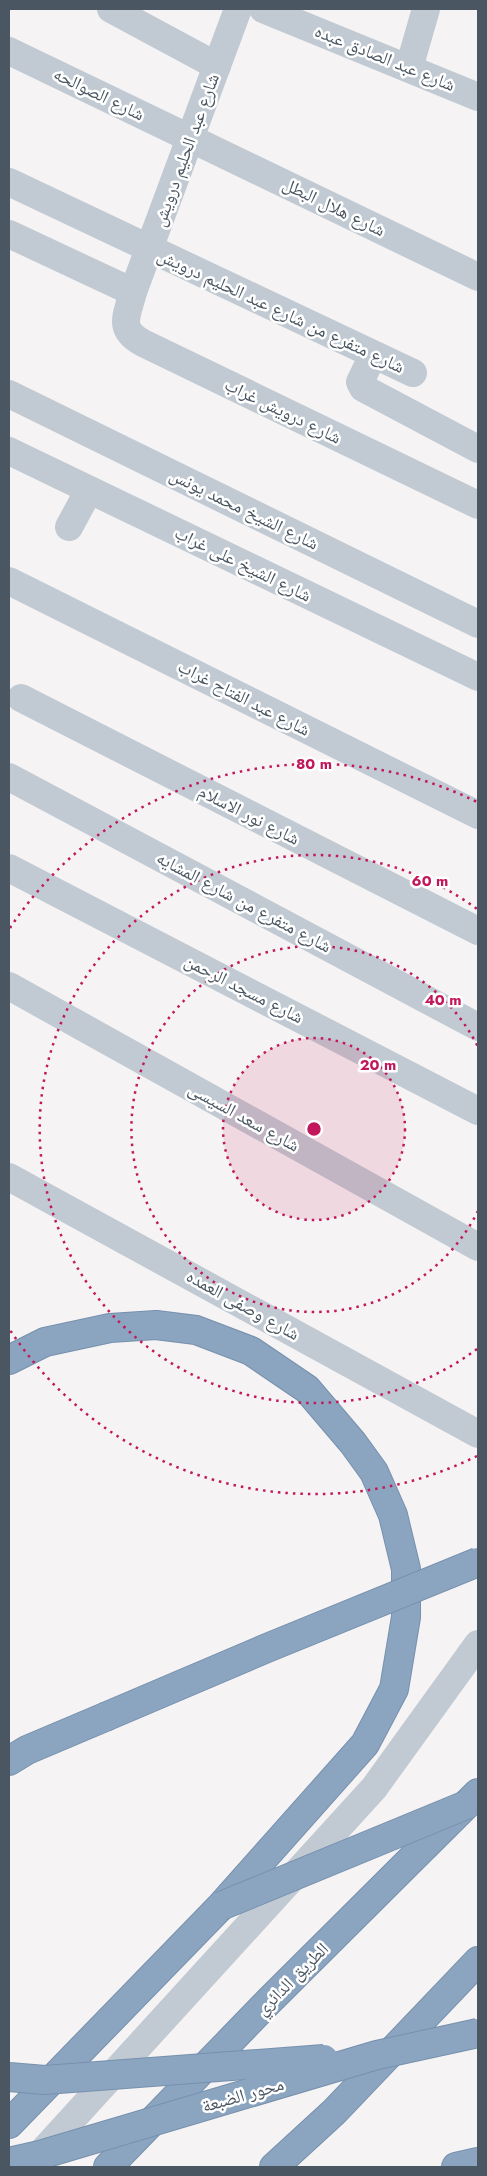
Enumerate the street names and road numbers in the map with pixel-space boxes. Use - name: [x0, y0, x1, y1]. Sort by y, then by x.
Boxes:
- street label: شارع عبد الصادق عبده: [311, 18, 459, 98]
- street label: شارع الصوالحه: [49, 61, 149, 127]
- street label: شارع عبد الحليم درويش: [146, 70, 226, 230]
- street label: شارع هلال البطل: [278, 171, 390, 243]
- street label: شارع متفرع من شارع عبد الحليم درويش: [153, 242, 409, 380]
- street label: شارع درويش غراب: [220, 372, 346, 450]
- street label: شارع الشيخ محمد يونس: [165, 462, 323, 556]
- street label: شارع الشيخ على غراب: [170, 520, 316, 608]
- street label: شارع عبد الفتاح غراب: [173, 653, 315, 743]
- street label: شارع نور الاسلام: [194, 778, 304, 852]
- street label: شارع متفرع من شارع المشايه: [152, 845, 336, 959]
- street label: شارع مسجد الرحمن: [180, 948, 308, 1030]
- street label: شارع سعد السيسى: [184, 1076, 304, 1158]
- street label: شارع وصفى العمده: [182, 1263, 304, 1347]
- street label: الطريق الدائري: [250, 1937, 336, 2023]
- street label: محور الضبعة: [199, 2071, 287, 2119]

